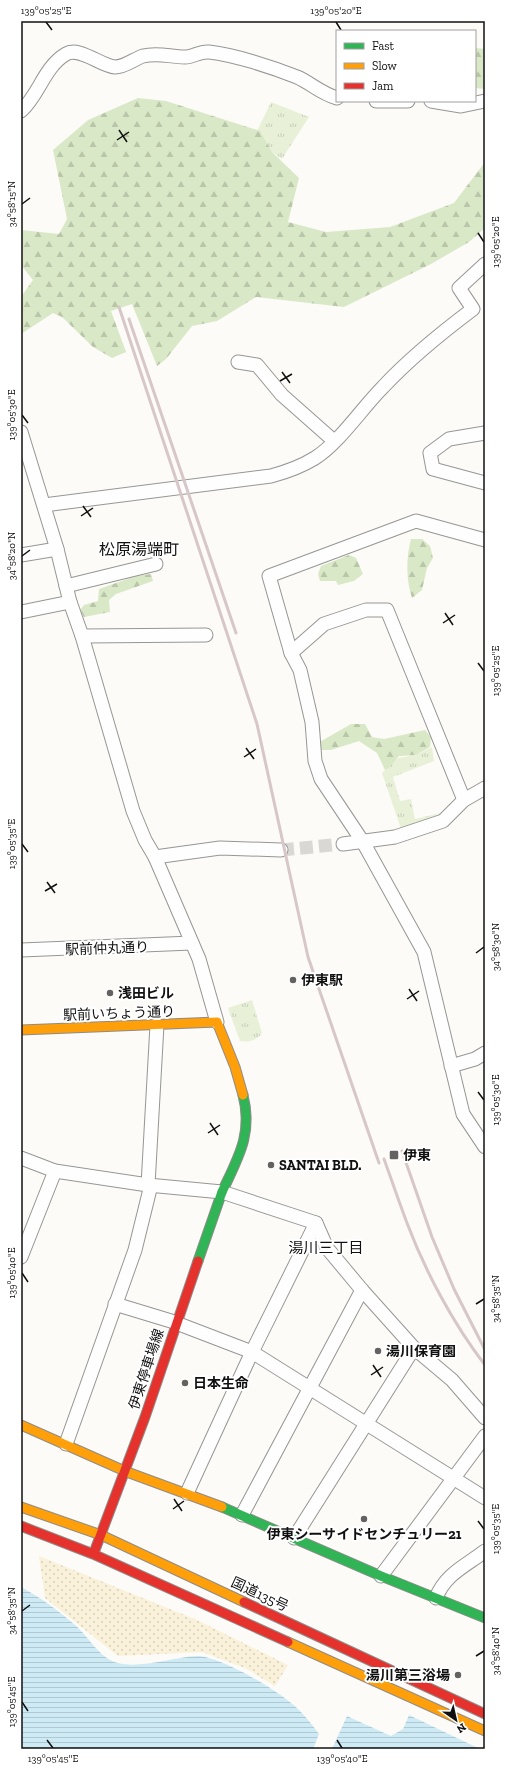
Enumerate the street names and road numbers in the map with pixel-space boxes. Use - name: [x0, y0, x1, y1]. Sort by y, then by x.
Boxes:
- street label: 駅前仲丸通り: [65, 939, 149, 958]
- street label: 駅前いちょう通り: [63, 1003, 175, 1024]
- street label: 伊東停車場線: [125, 1327, 168, 1412]
- street label: 国道135号: [228, 1574, 291, 1615]

